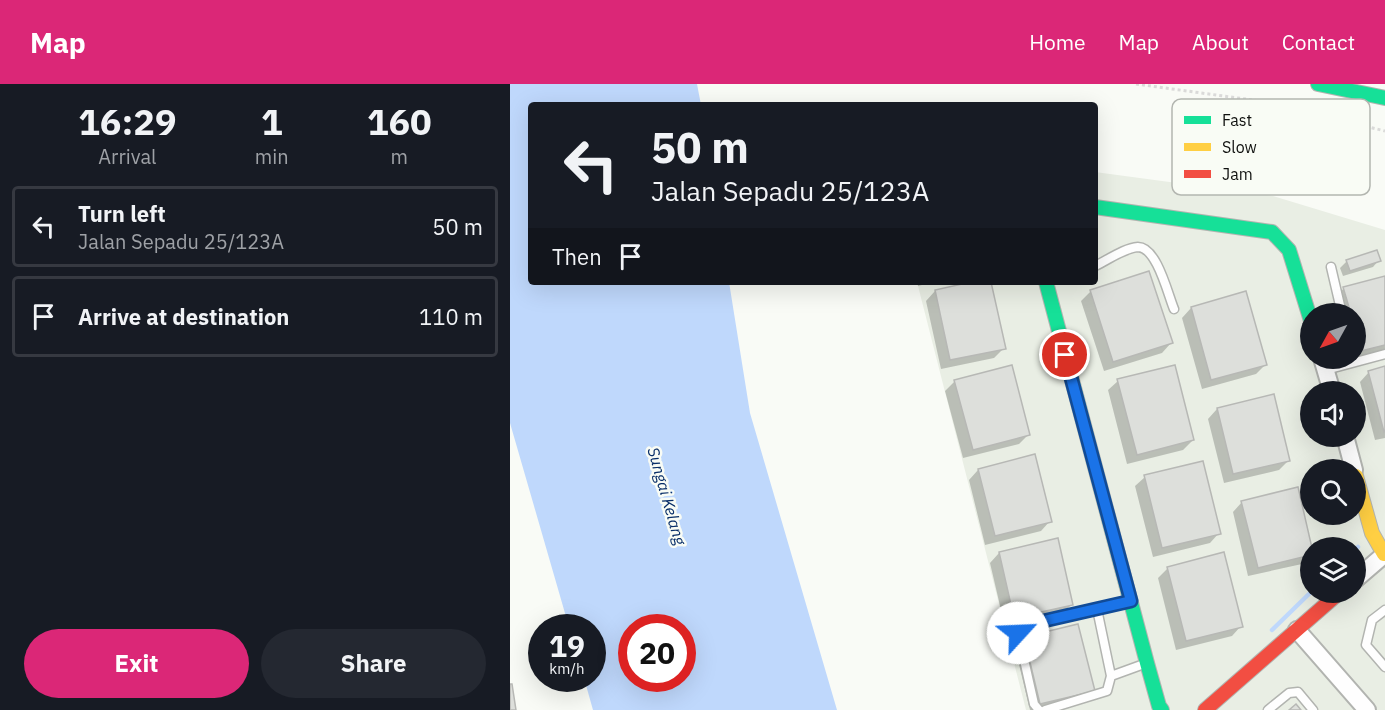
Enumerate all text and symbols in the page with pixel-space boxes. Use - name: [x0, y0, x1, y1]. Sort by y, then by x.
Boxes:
- text: Map: [30, 24, 86, 61]
- text: Home: [1029, 28, 1086, 56]
- text: Map: [1119, 28, 1159, 56]
- text: About: [1192, 28, 1249, 56]
- text: Contact: [1282, 28, 1355, 56]
- text: 16:29: [78, 98, 177, 145]
- text: 1: [261, 98, 283, 145]
- text: 160: [367, 98, 432, 145]
- legend: [1172, 99, 1370, 195]
- text: Fast: [1222, 110, 1252, 130]
- text: 50 m: [651, 120, 749, 175]
- icon: left: [552, 126, 630, 204]
- text: Slow: [1222, 137, 1257, 157]
- text: Arrival: [98, 143, 157, 170]
- text: min: [255, 143, 289, 170]
- text: m: [391, 143, 408, 170]
- text: Jam: [1222, 164, 1253, 184]
- text: Jalan Sepadu 25/123A: [651, 173, 929, 208]
- text: Turn left: [78, 199, 166, 228]
- icon: left: [27, 210, 60, 243]
- text: 50 m: [432, 212, 483, 241]
- text: Jalan Sepadu 25/123A: [78, 228, 284, 255]
- icon: arrive: [614, 240, 647, 273]
- text: Then: [552, 242, 602, 271]
- icon: arrive: [27, 300, 60, 333]
- text: Arrive at destination: [78, 302, 289, 331]
- text: 110 m: [419, 302, 483, 331]
- north arrow: [1300, 303, 1366, 369]
- map controls: [1300, 303, 1366, 603]
- pin: [1039, 329, 1090, 380]
- icon: arrive: [1048, 338, 1081, 371]
- button: sound: [1300, 381, 1366, 447]
- water label: Sungai Kelang: [643, 445, 691, 548]
- button: search: [1300, 459, 1366, 525]
- button: layers: [1300, 537, 1366, 603]
- position arrow: [986, 601, 1050, 665]
- speed limit sign: 20: [618, 614, 696, 692]
- text: 19: [549, 626, 585, 665]
- button: Exit: [24, 629, 249, 698]
- button: Share: [261, 629, 486, 698]
- text: km/h: [549, 659, 585, 678]

